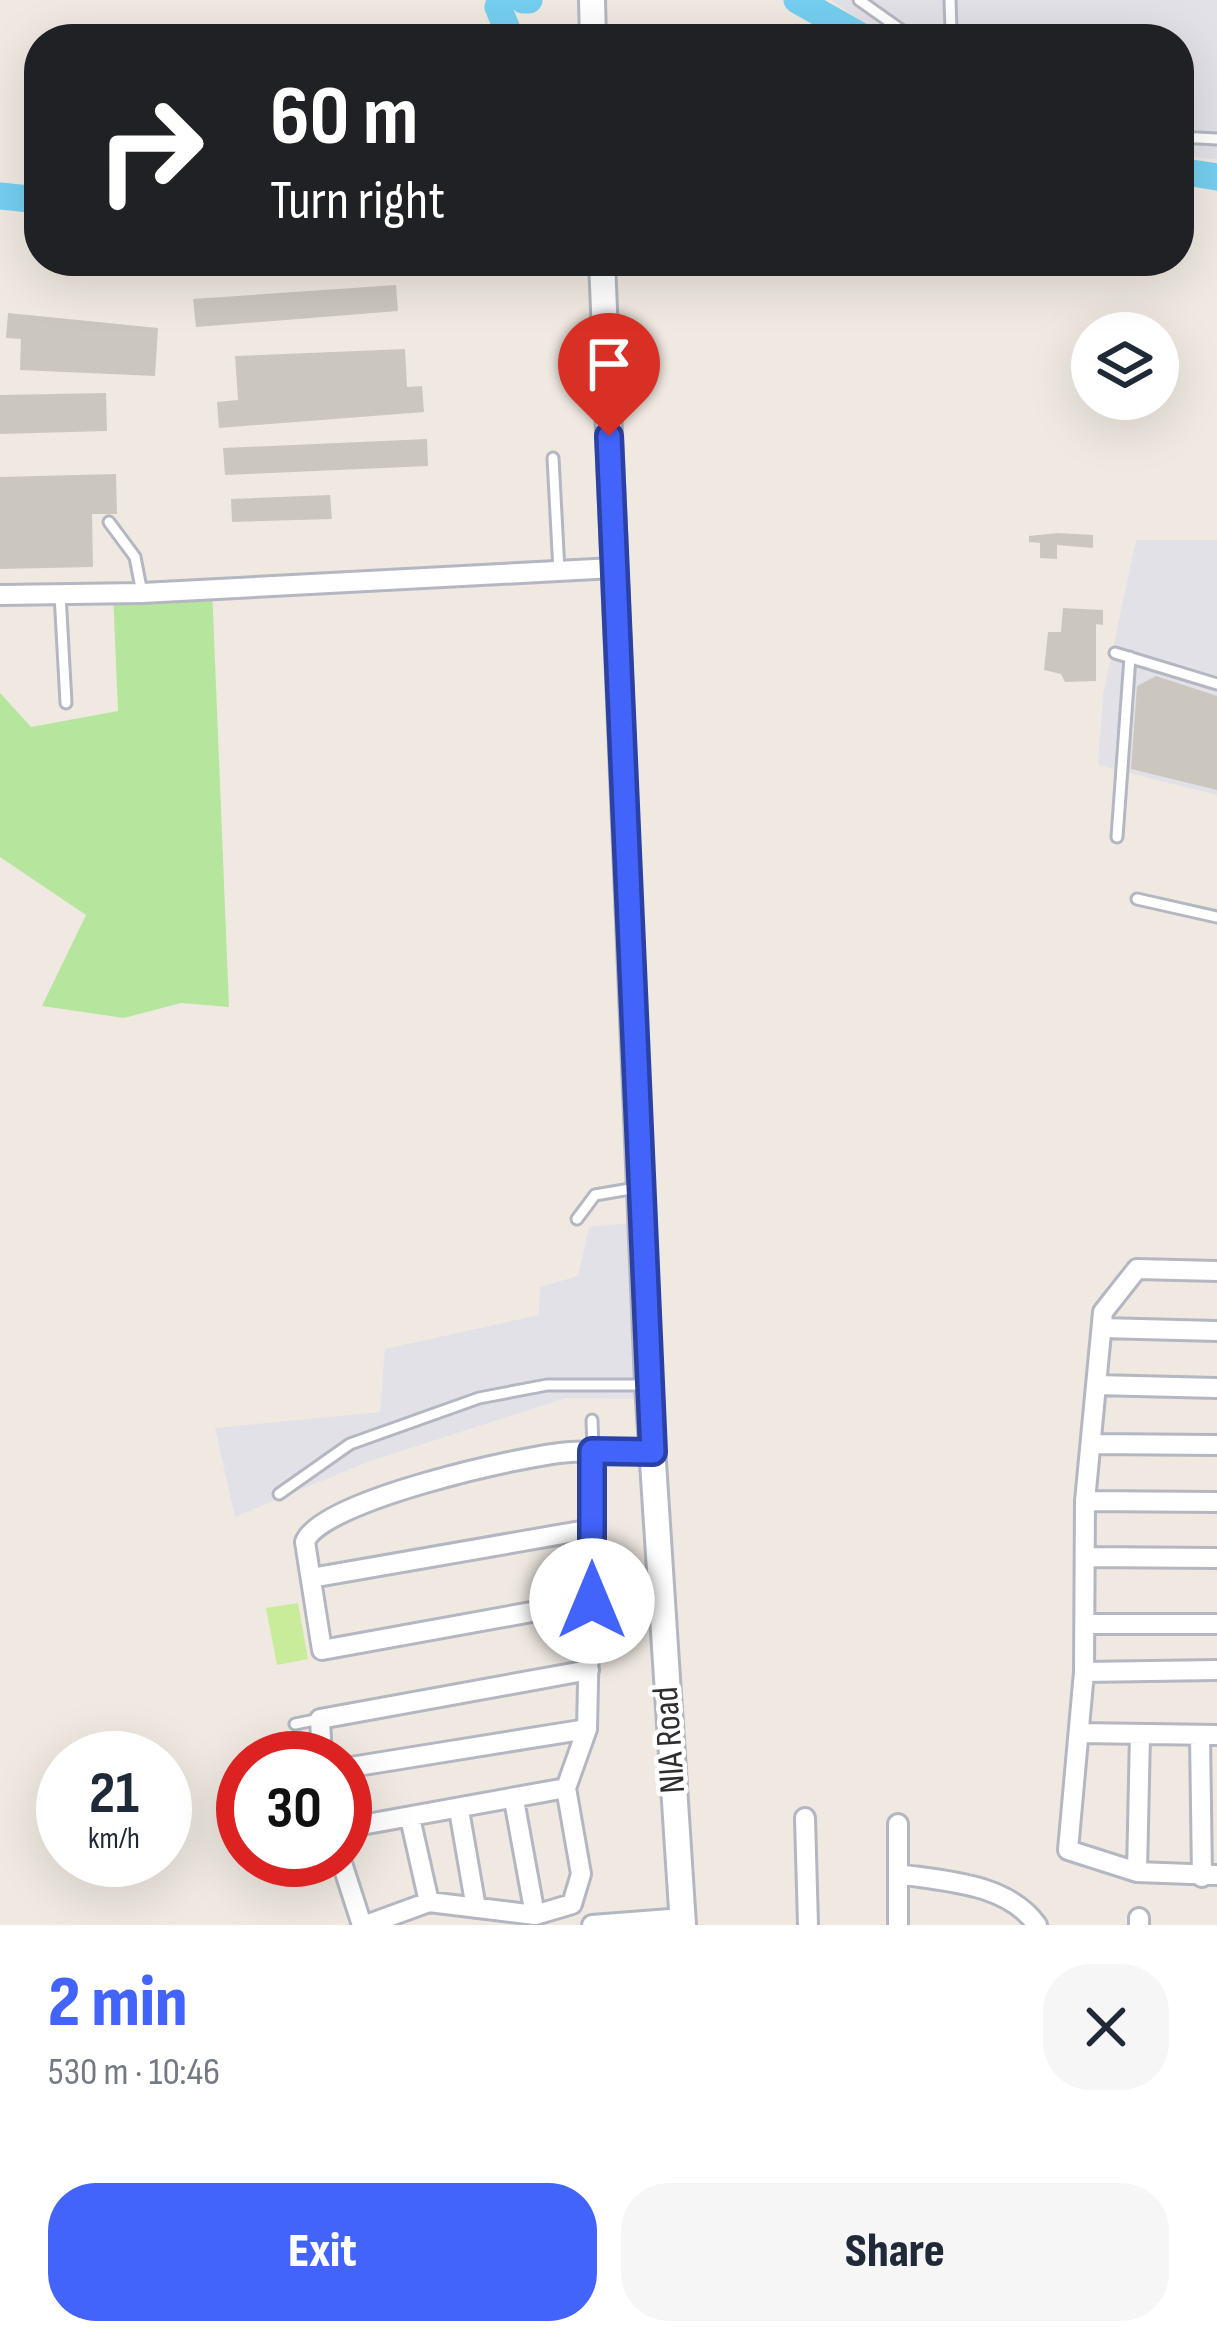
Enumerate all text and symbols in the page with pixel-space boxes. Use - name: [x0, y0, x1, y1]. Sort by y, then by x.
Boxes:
- text: 60 m: [270, 67, 418, 168]
- icon: right: [72, 72, 228, 228]
- text: Turn right: [270, 169, 445, 234]
- map controls: [1071, 312, 1179, 420]
- button: layers: [1071, 312, 1179, 420]
- pin: [558, 313, 660, 436]
- icon: arrive: [576, 331, 642, 397]
- position arrow: [529, 1538, 655, 1664]
- street label: NIA Road: [645, 1685, 695, 1795]
- speed limit sign: 30: [216, 1731, 372, 1887]
- text: 21: [89, 1758, 139, 1830]
- text: km/h: [88, 1821, 140, 1857]
- text: 2 min: [48, 1960, 188, 2047]
- button: close: [1043, 1964, 1169, 2090]
- text: 530 m · 10:46: [48, 2049, 220, 2096]
- button: Exit: [48, 2183, 597, 2321]
- button: Share: [621, 2183, 1169, 2321]

